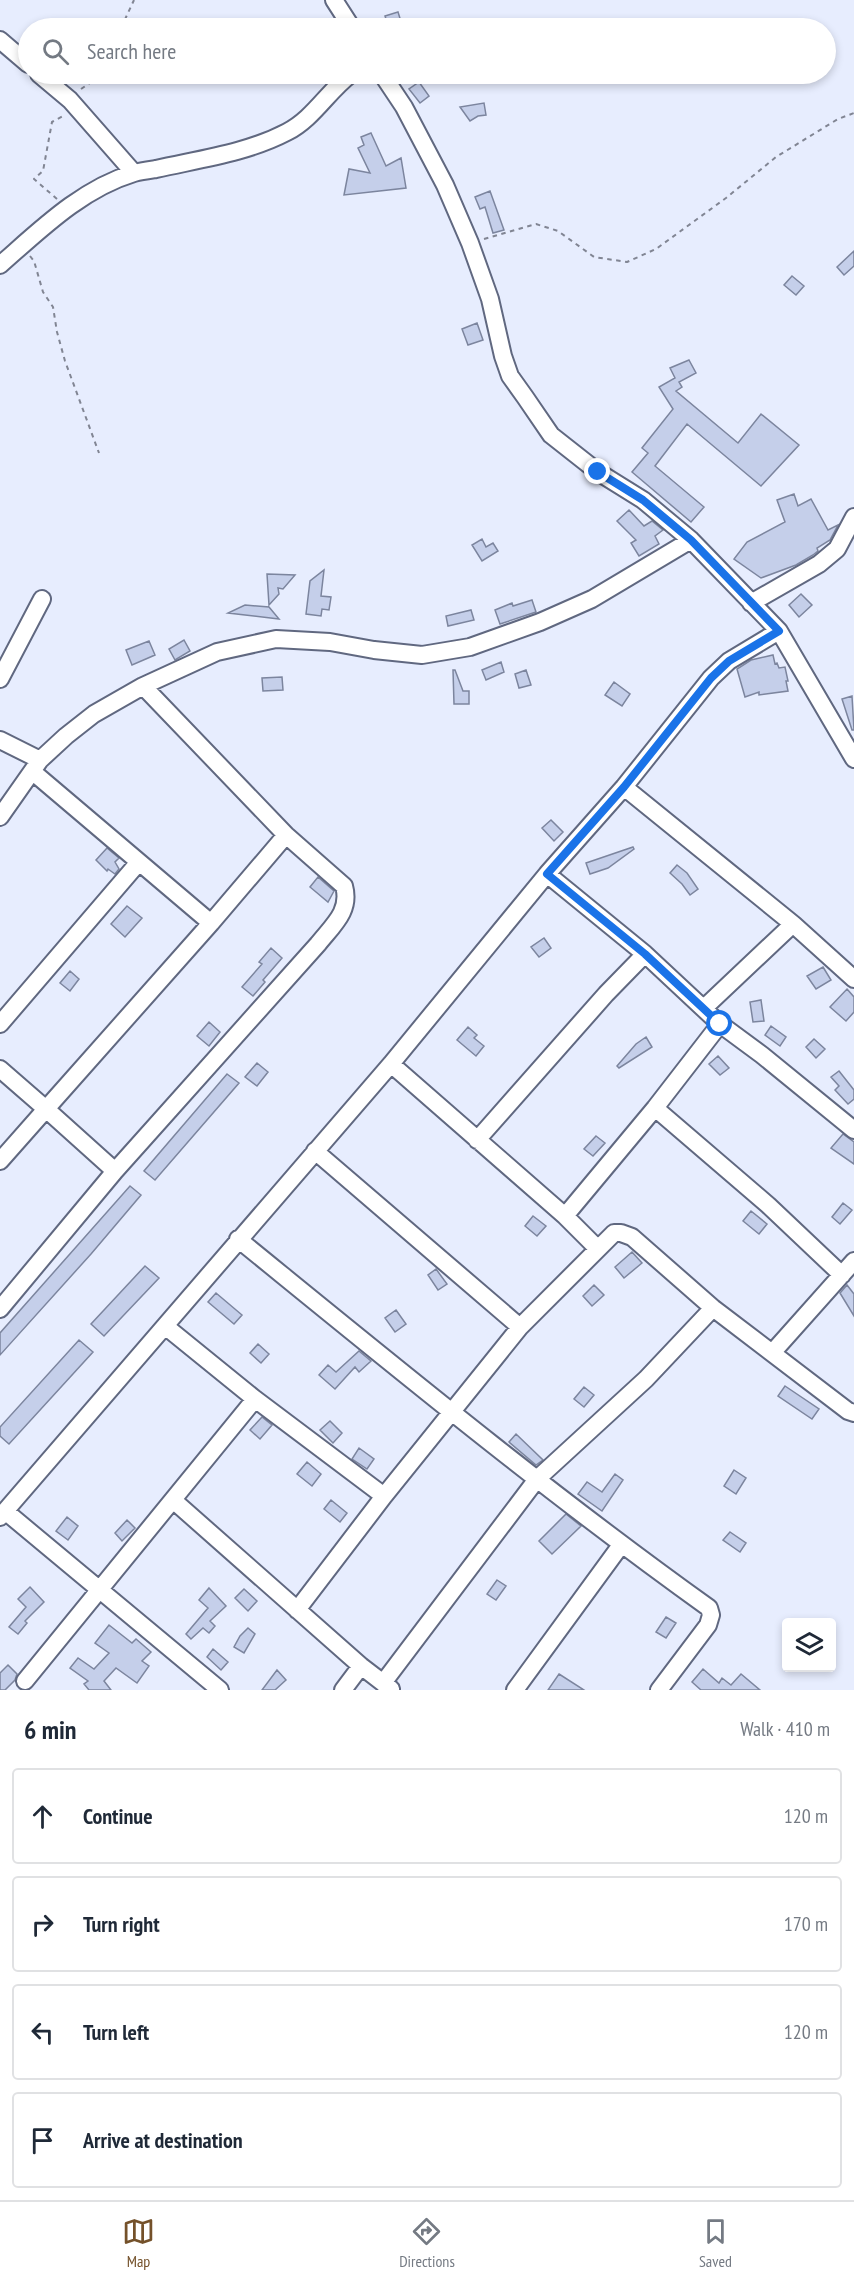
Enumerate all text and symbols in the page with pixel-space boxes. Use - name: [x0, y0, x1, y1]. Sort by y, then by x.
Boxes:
- search box: [18, 18, 836, 84]
- icon: search: [39, 35, 72, 68]
- text: Search here: [87, 37, 176, 65]
- route end: [584, 458, 610, 484]
- route start: [706, 1010, 732, 1036]
- map controls: [782, 1618, 836, 1672]
- button: layers: [782, 1618, 836, 1672]
- text: 6 min: [24, 1713, 77, 1746]
- text: Walk · 410 m: [740, 1716, 830, 1742]
- icon: ahead: [26, 1800, 59, 1833]
- text: Continue: [83, 1802, 153, 1830]
- text: 120 m: [784, 1803, 828, 1829]
- icon: right: [26, 1908, 59, 1941]
- text: Turn right: [83, 1910, 160, 1938]
- text: 170 m: [784, 1911, 828, 1937]
- icon: left: [26, 2016, 59, 2049]
- text: Turn left: [83, 2018, 149, 2046]
- text: 120 m: [784, 2019, 828, 2045]
- icon: arrive: [26, 2124, 59, 2157]
- text: Arrive at destination: [83, 2126, 243, 2154]
- tab: Map: [122, 2215, 155, 2271]
- tab: Directions: [399, 2215, 455, 2271]
- tab: Saved: [699, 2215, 732, 2271]

